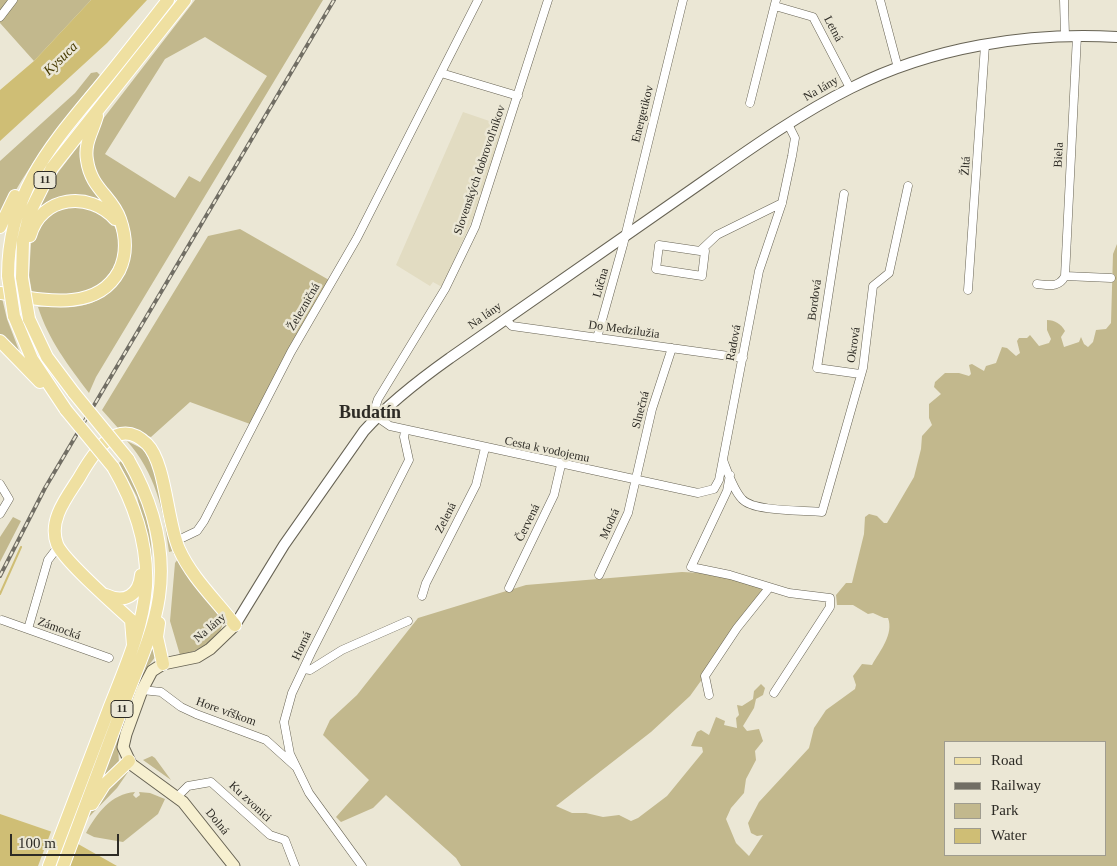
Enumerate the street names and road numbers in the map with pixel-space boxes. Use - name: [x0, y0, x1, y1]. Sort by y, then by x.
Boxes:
- street label: Letná: [820, 14, 846, 44]
- street label: Na lány: [801, 73, 841, 105]
- street label: Energetikov: [629, 84, 657, 144]
- street label: Slovenských dobrovoľníkov: [451, 103, 509, 237]
- street label: Biela: [1051, 142, 1067, 168]
- street label: Žltá: [958, 156, 974, 176]
- road number: 11: [34, 172, 56, 188]
- street label: Lúčna: [590, 267, 612, 299]
- street label: Bordová: [805, 279, 825, 321]
- street label: Železničná: [285, 281, 323, 333]
- street label: Na lány: [465, 299, 505, 333]
- street label: Do Medzilužia: [588, 318, 660, 342]
- street label: Radová: [723, 324, 745, 362]
- street label: Okrová: [844, 326, 864, 364]
- street label: Slnečná: [629, 390, 653, 430]
- street label: Cesta k vodojemu: [503, 434, 591, 466]
- street label: Zelená: [432, 500, 460, 536]
- street label: Červená: [513, 502, 543, 544]
- street label: Modrá: [597, 506, 623, 542]
- street label: Na lány: [191, 610, 229, 646]
- street label: Zámocká: [36, 615, 82, 643]
- street label: Horná: [289, 629, 315, 663]
- street label: Hore vŕškom: [194, 694, 258, 730]
- road number: 11: [111, 701, 133, 718]
- street label: Ku zvonici: [226, 779, 274, 825]
- street label: Dolná: [202, 806, 232, 838]

